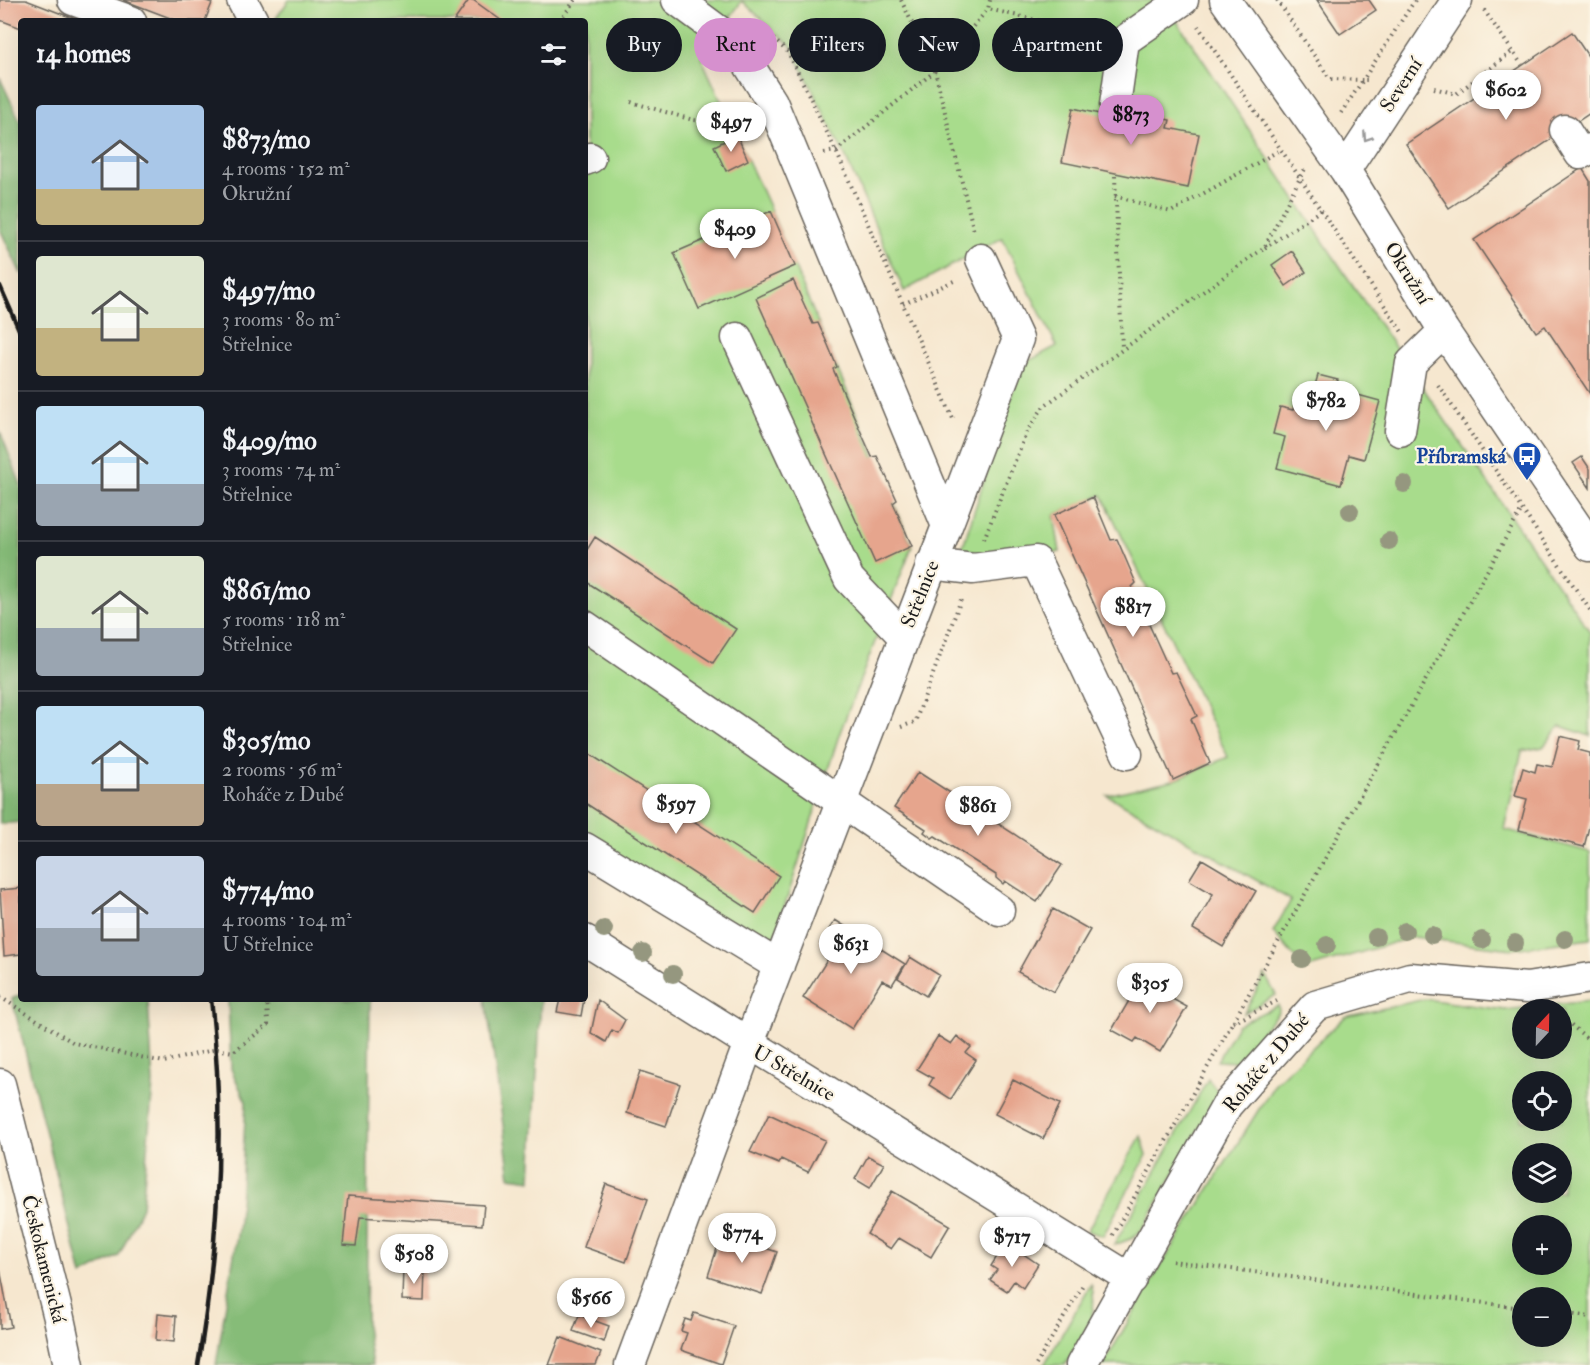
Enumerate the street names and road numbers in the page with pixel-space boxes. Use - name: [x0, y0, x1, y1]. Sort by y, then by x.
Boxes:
- street label: Severní: [1374, 52, 1429, 117]
- street label: Okružní: [1379, 237, 1438, 310]
- street label: Střelnice: [895, 557, 945, 631]
- street label: Roháče z Dubé: [1217, 1008, 1315, 1118]
- street label: U Střelnice: [748, 1039, 840, 1107]
- street label: Českokamenická: [16, 1192, 73, 1326]

